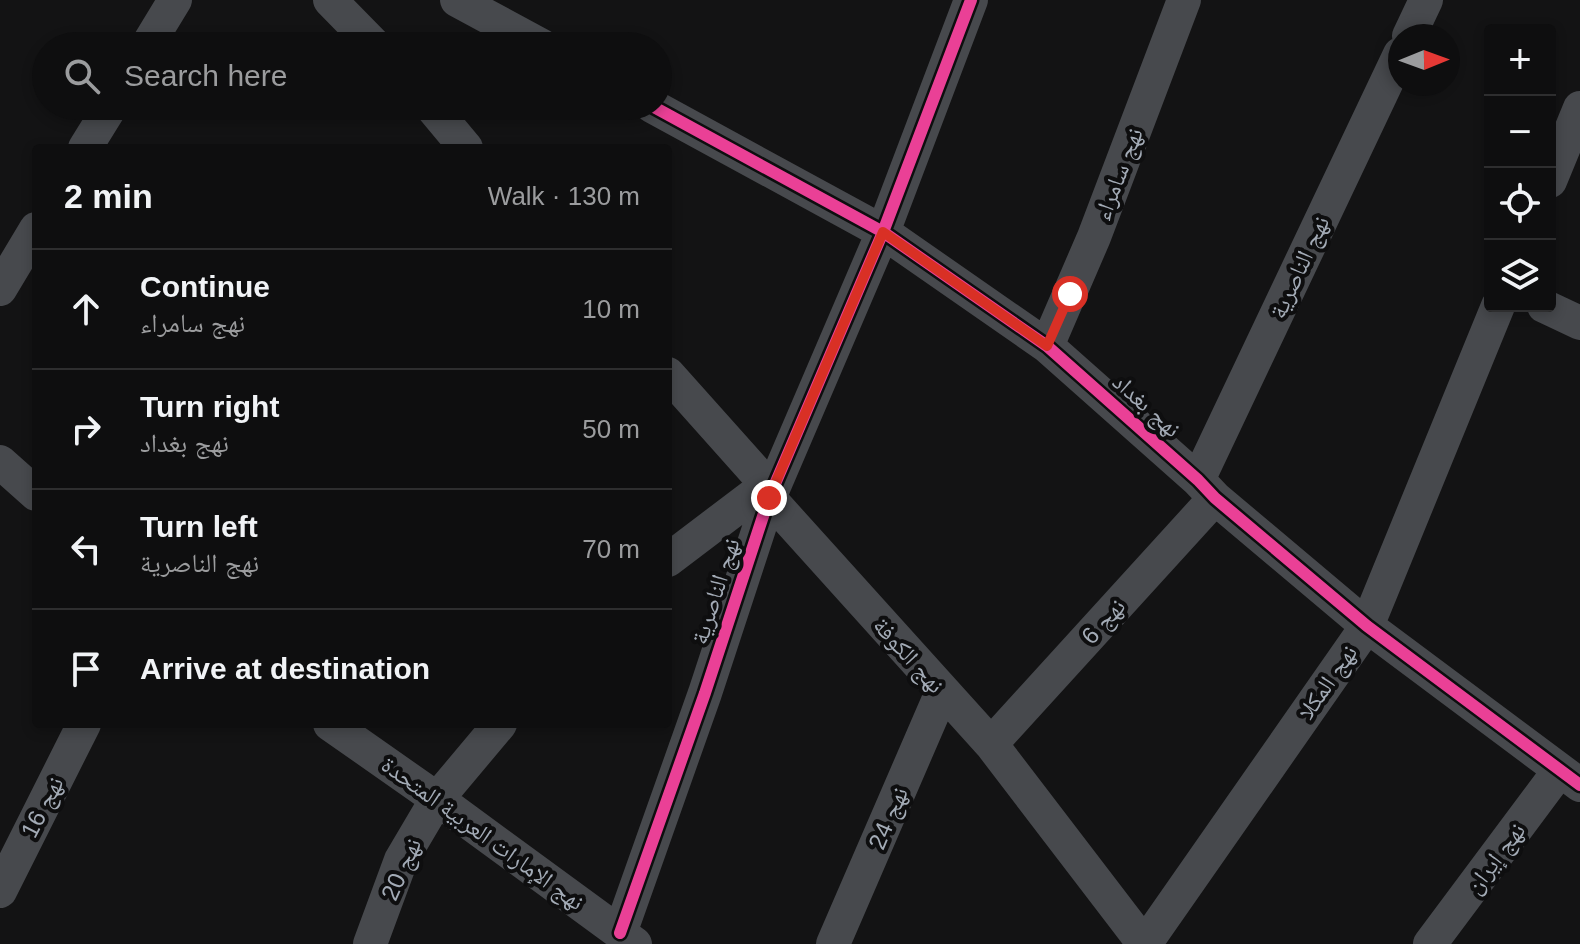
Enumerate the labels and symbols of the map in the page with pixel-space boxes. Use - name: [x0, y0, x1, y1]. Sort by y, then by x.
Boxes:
- north arrow: [1388, 24, 1460, 96]
- street label: نهج سامراء: [1088, 124, 1150, 225]
- street label: نهج الناصرية: [1264, 211, 1336, 323]
- route start: [1052, 276, 1088, 312]
- street label: نهج بغداد: [1106, 368, 1186, 444]
- route end: [751, 480, 787, 516]
- street label: نهج الناصرية: [685, 535, 747, 648]
- street label: نهج 6: [1076, 593, 1132, 651]
- street label: نهج الكوفة: [867, 612, 950, 700]
- street label: نهج المكلا: [1292, 640, 1364, 726]
- street label: نهج الإمارات العربية المتحدة: [375, 751, 589, 917]
- street label: نهج 16: [15, 772, 71, 843]
- street label: نهج 24: [863, 783, 915, 854]
- street label: نهج إيران: [1460, 817, 1532, 900]
- street label: نهج 20: [375, 834, 428, 905]

